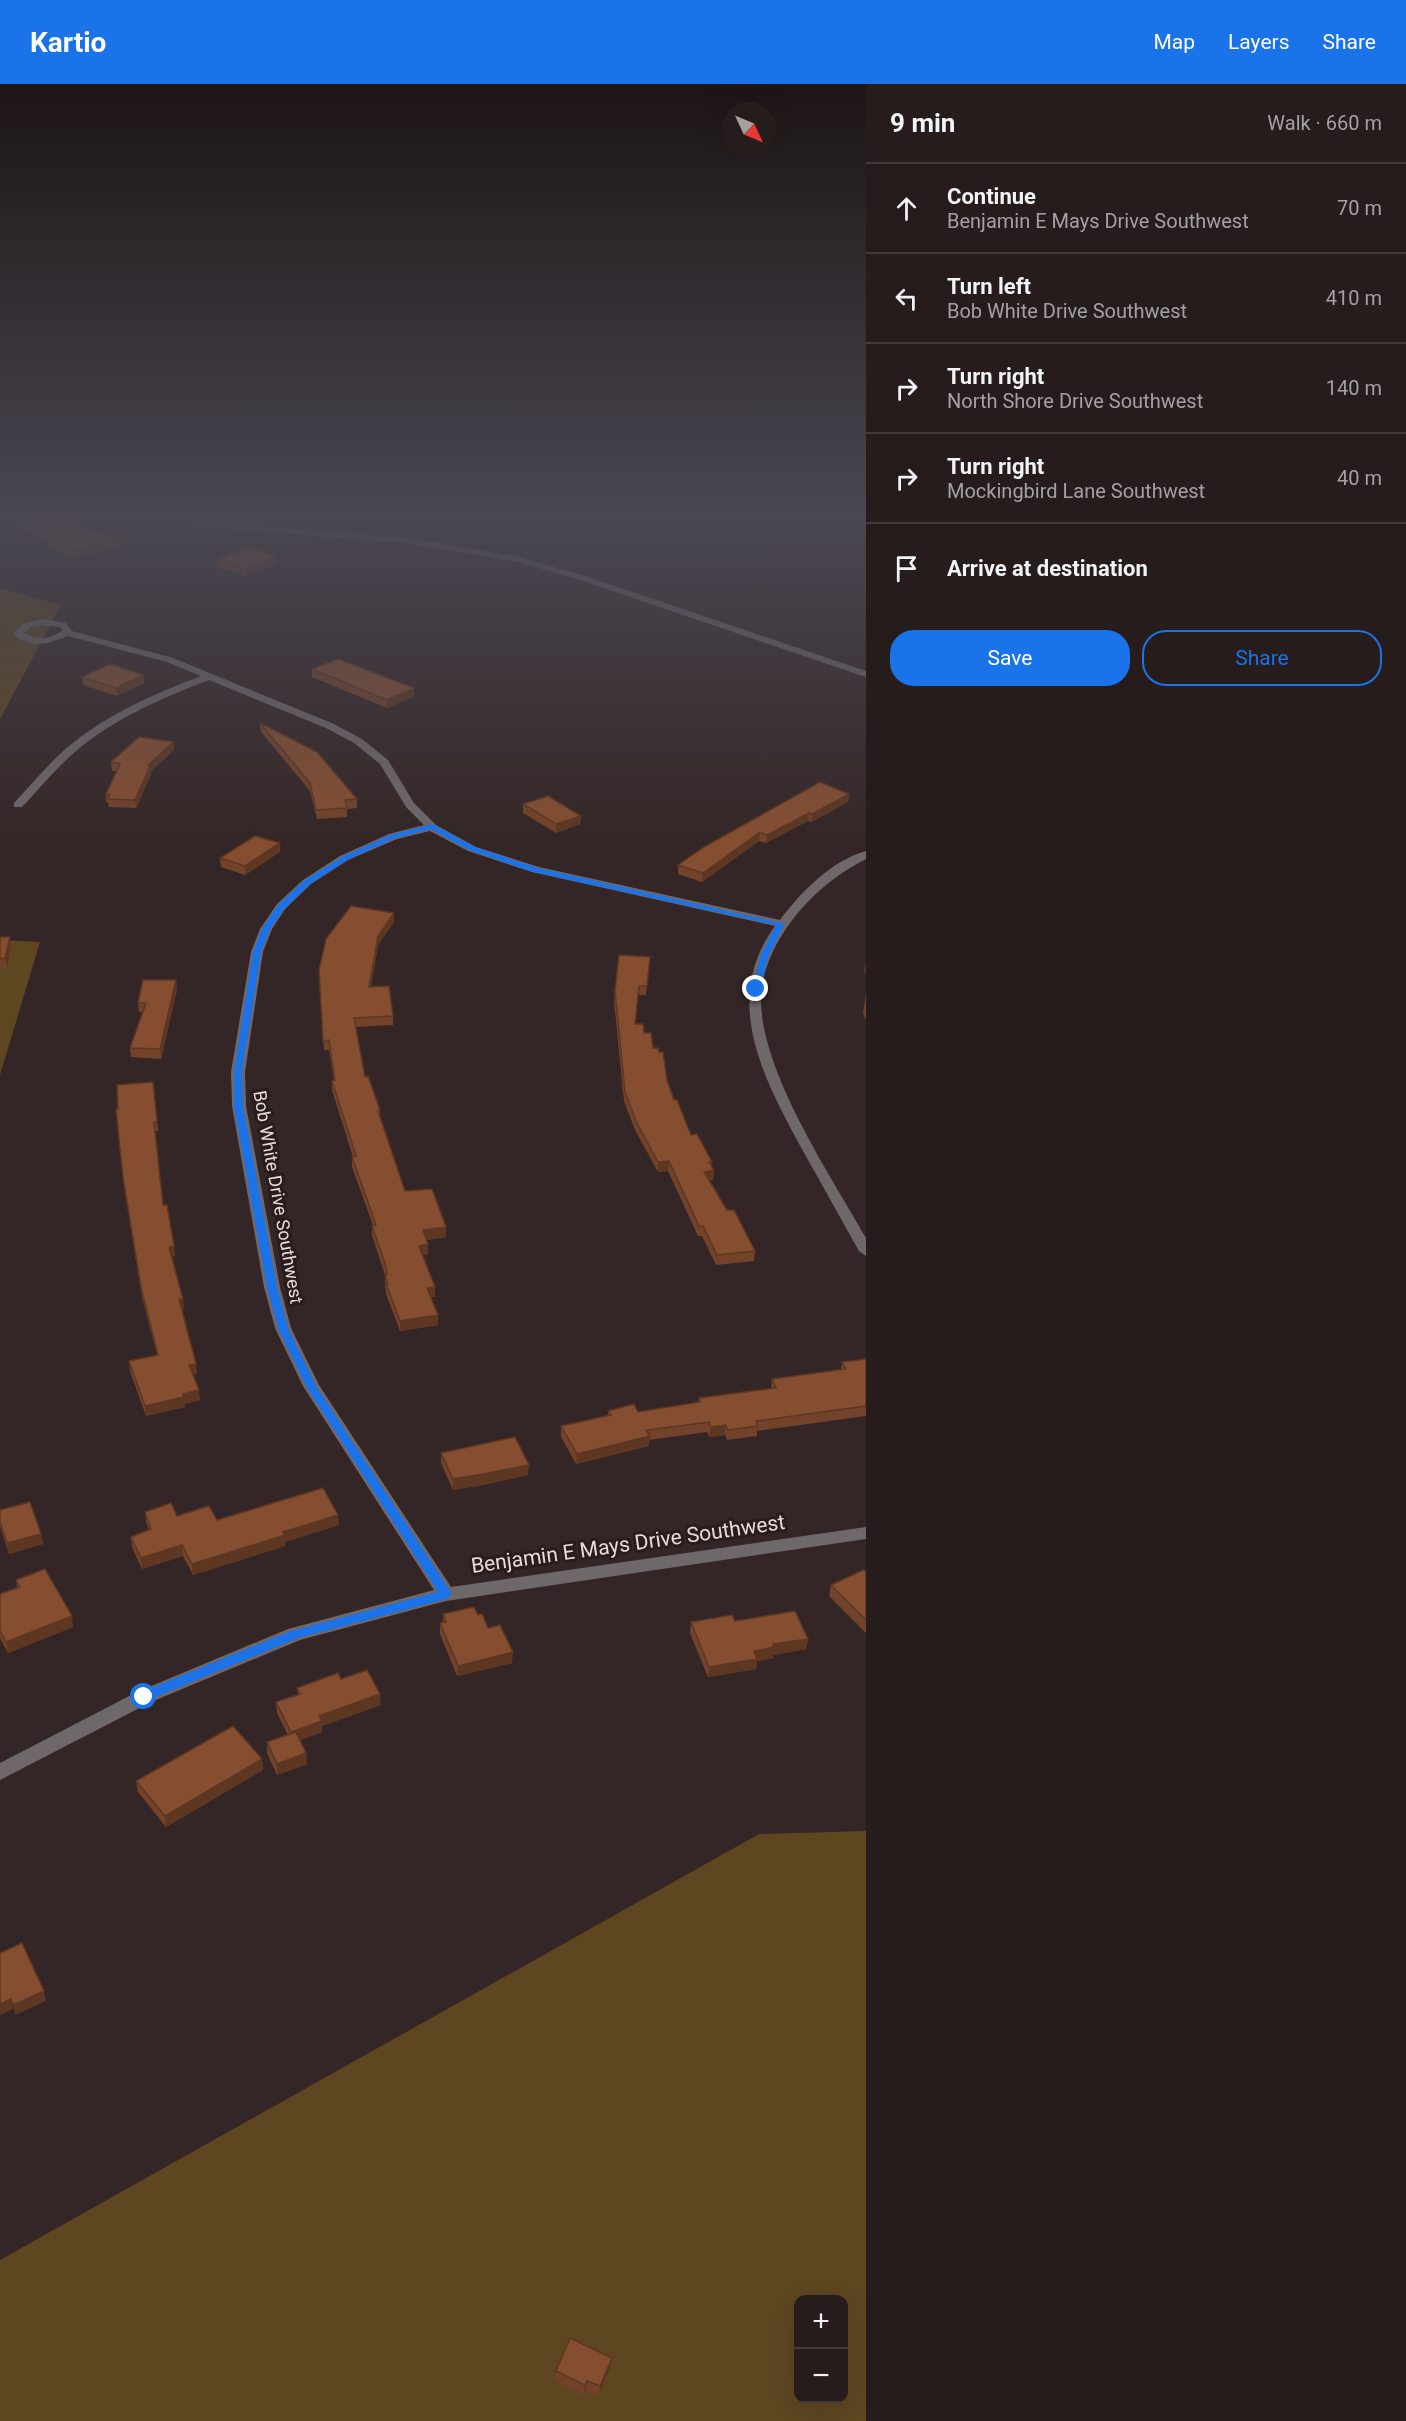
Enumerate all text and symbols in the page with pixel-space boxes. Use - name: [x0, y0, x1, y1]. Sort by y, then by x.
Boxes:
- text: Kartio: [30, 26, 106, 59]
- text: Map: [1153, 30, 1195, 54]
- text: Layers: [1228, 30, 1289, 54]
- text: Share: [1322, 30, 1376, 54]
- north arrow: [722, 102, 776, 156]
- text: 9 min: [890, 108, 955, 138]
- text: Walk · 660 m: [1267, 111, 1382, 135]
- text: Continue: [947, 184, 1036, 209]
- icon: ahead: [890, 192, 923, 225]
- text: 70 m: [1337, 196, 1382, 220]
- text: Benjamin E Mays Drive Southwest: [947, 209, 1249, 233]
- text: Turn left: [947, 274, 1031, 299]
- icon: left: [890, 282, 923, 315]
- text: 410 m: [1326, 286, 1382, 310]
- text: Bob White Drive Southwest: [947, 299, 1187, 323]
- text: Turn right: [947, 364, 1044, 389]
- icon: right: [890, 372, 923, 405]
- text: 140 m: [1326, 376, 1382, 400]
- text: North Shore Drive Southwest: [947, 389, 1203, 413]
- text: Turn right: [947, 454, 1044, 479]
- icon: right: [890, 462, 923, 495]
- text: 40 m: [1337, 466, 1382, 490]
- text: Mockingbird Lane Southwest: [947, 479, 1205, 503]
- icon: arrive: [890, 552, 923, 585]
- text: Arrive at destination: [947, 556, 1148, 581]
- button: Save: [890, 630, 1130, 686]
- button: Share: [1142, 630, 1382, 686]
- route end: [742, 975, 768, 1001]
- street label: Bob White Drive Southwest: [249, 1089, 308, 1305]
- street label: Benjamin E Mays Drive Southwest: [469, 1510, 787, 1578]
- route start: [130, 1683, 156, 1709]
- map controls: [794, 2295, 848, 2403]
- button: +: [794, 2295, 848, 2349]
- button: −: [794, 2349, 848, 2403]

